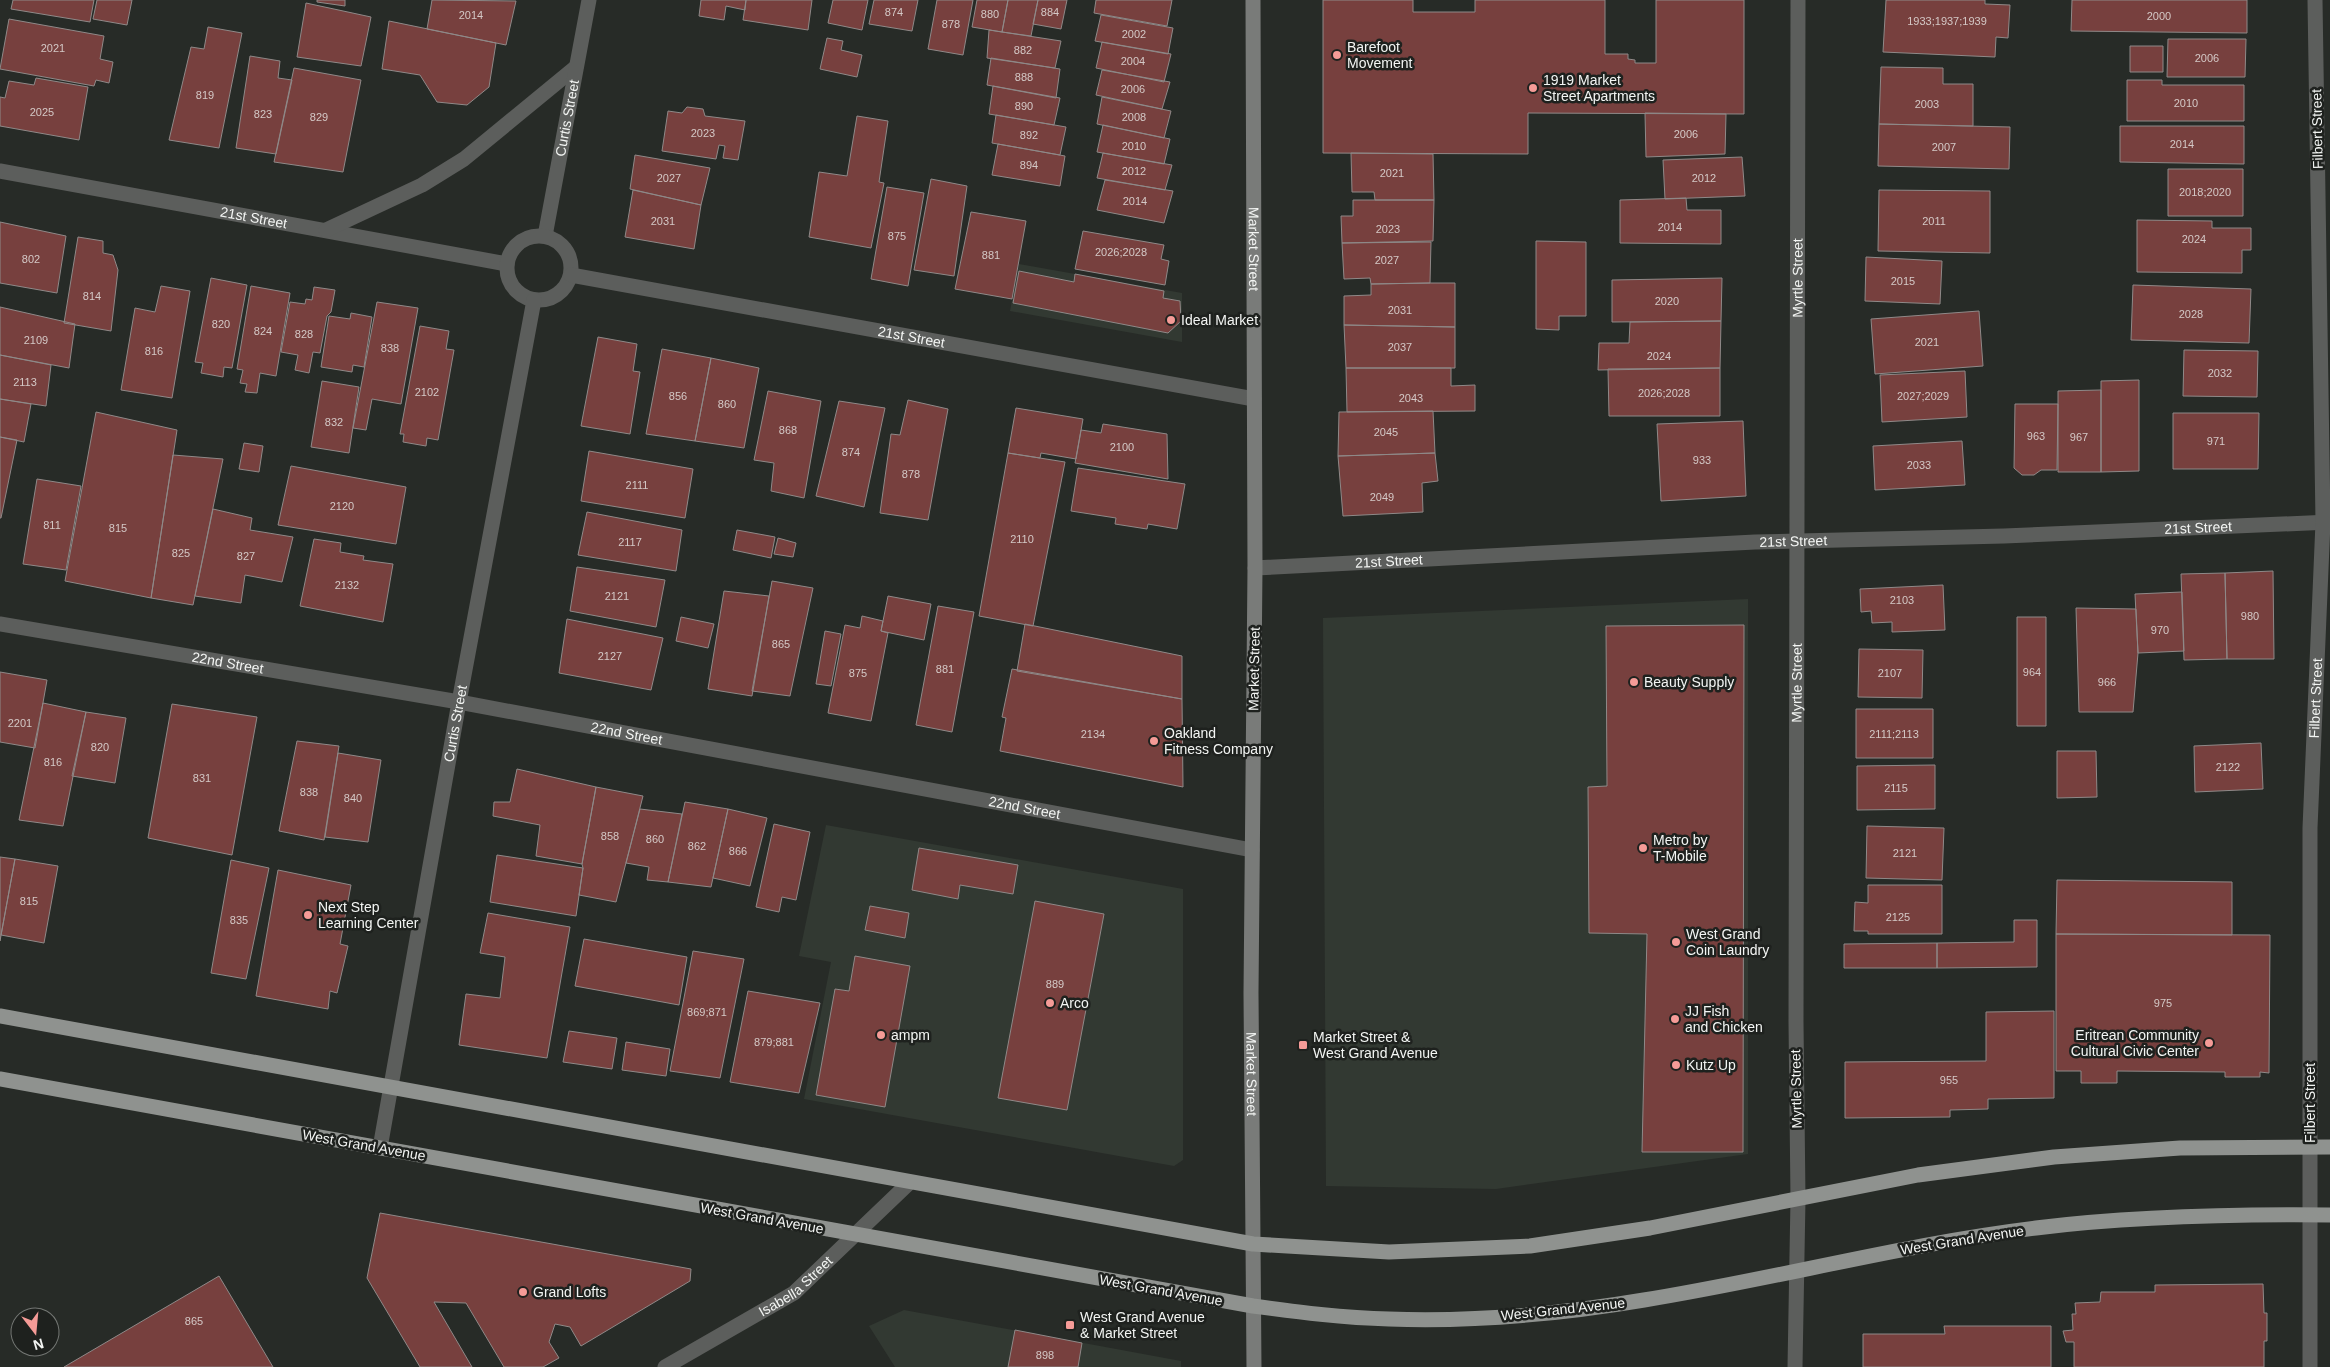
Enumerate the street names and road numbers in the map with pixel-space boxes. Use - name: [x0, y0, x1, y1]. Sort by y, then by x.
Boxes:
- street label: Curtis Street: [552, 78, 582, 158]
- street label: Filbert Street: [2308, 89, 2326, 169]
- street label: 21st Street: [219, 204, 289, 232]
- street label: Market Street: [1246, 207, 1262, 291]
- street label: Myrtle Street: [1789, 238, 1806, 318]
- street label: 21st Street: [877, 323, 946, 351]
- street label: 21st Street: [2164, 518, 2232, 537]
- street label: 21st Street: [1759, 532, 1827, 550]
- street label: 21st Street: [1355, 551, 1423, 571]
- street label: Market Street: [1245, 627, 1263, 711]
- street label: Myrtle Street: [1789, 643, 1805, 723]
- street label: 22nd Street: [191, 649, 265, 677]
- street label: Filbert Street: [2306, 658, 2325, 739]
- street label: Curtis Street: [441, 684, 470, 763]
- street label: 22nd Street: [589, 719, 664, 748]
- street label: 22nd Street: [988, 793, 1062, 822]
- street label: Market Street: [1243, 1032, 1260, 1116]
- street label: Myrtle Street: [1787, 1049, 1805, 1129]
- street label: Filbert Street: [2302, 1063, 2318, 1143]
- street label: West Grand Avenue: [301, 1126, 427, 1164]
- street label: West Grand Avenue: [699, 1199, 825, 1237]
- street label: West Grand Avenue: [1899, 1222, 2025, 1258]
- street label: Isabella Street: [756, 1253, 836, 1320]
- street label: West Grand Avenue: [1098, 1271, 1224, 1309]
- street label: West Grand Avenue: [1500, 1295, 1626, 1323]

